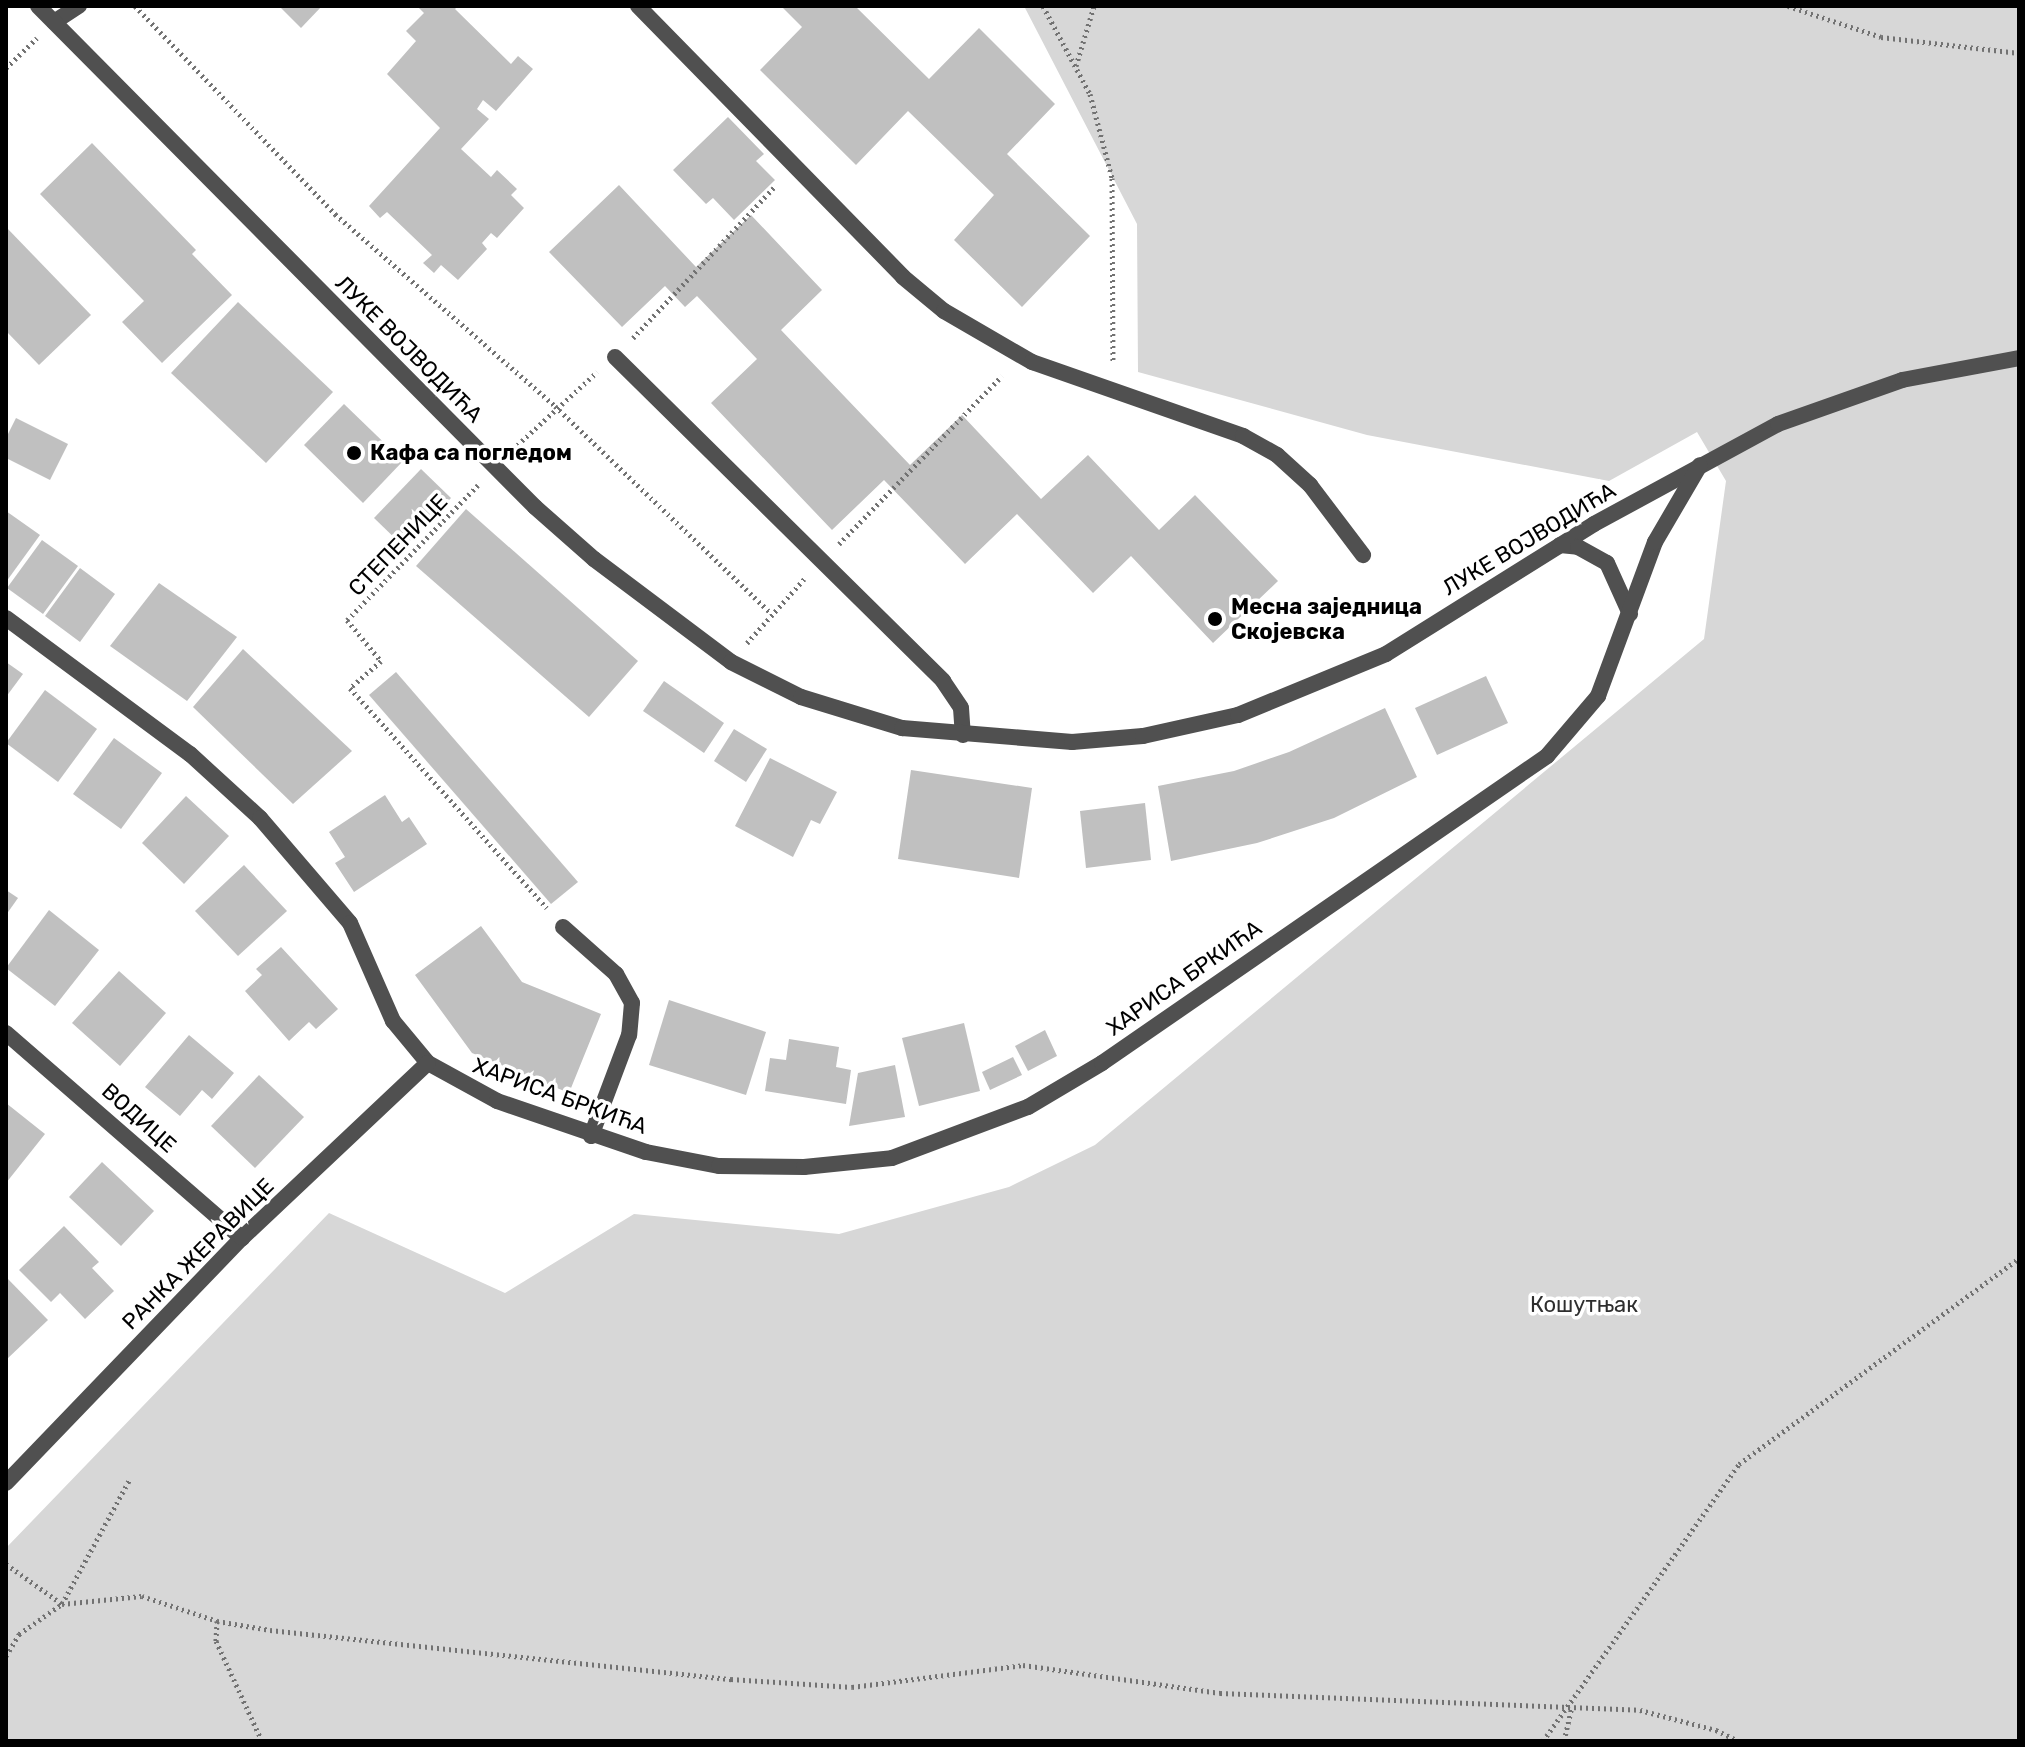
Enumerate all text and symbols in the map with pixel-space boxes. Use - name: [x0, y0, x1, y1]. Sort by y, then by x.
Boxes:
- street label: ЛУКЕ ВОЈВОДИЋА: [330, 270, 488, 428]
- place label: Кафа са погледом: [370, 440, 572, 466]
- marker: Кафа са погледом: [345, 444, 363, 462]
- street label: ЛУКЕ ВОЈВОДИЋА: [1438, 477, 1620, 601]
- street label: СТЕПЕНИЦЕ: [343, 489, 453, 601]
- place label: Месна заједница Скојевска: [1231, 593, 1422, 644]
- marker: Месна заједница Скојевска: [1206, 610, 1224, 628]
- street label: ХАРИСА БРКИЋА: [1101, 915, 1267, 1041]
- street label: ХАРИСА БРКИЋА: [469, 1052, 651, 1140]
- street label: ВОДИЦЕ: [96, 1078, 182, 1158]
- street label: РАНКА ЖЕРАВИЦЕ: [117, 1173, 279, 1335]
- park label: Кошутњак: [1530, 1292, 1638, 1318]

